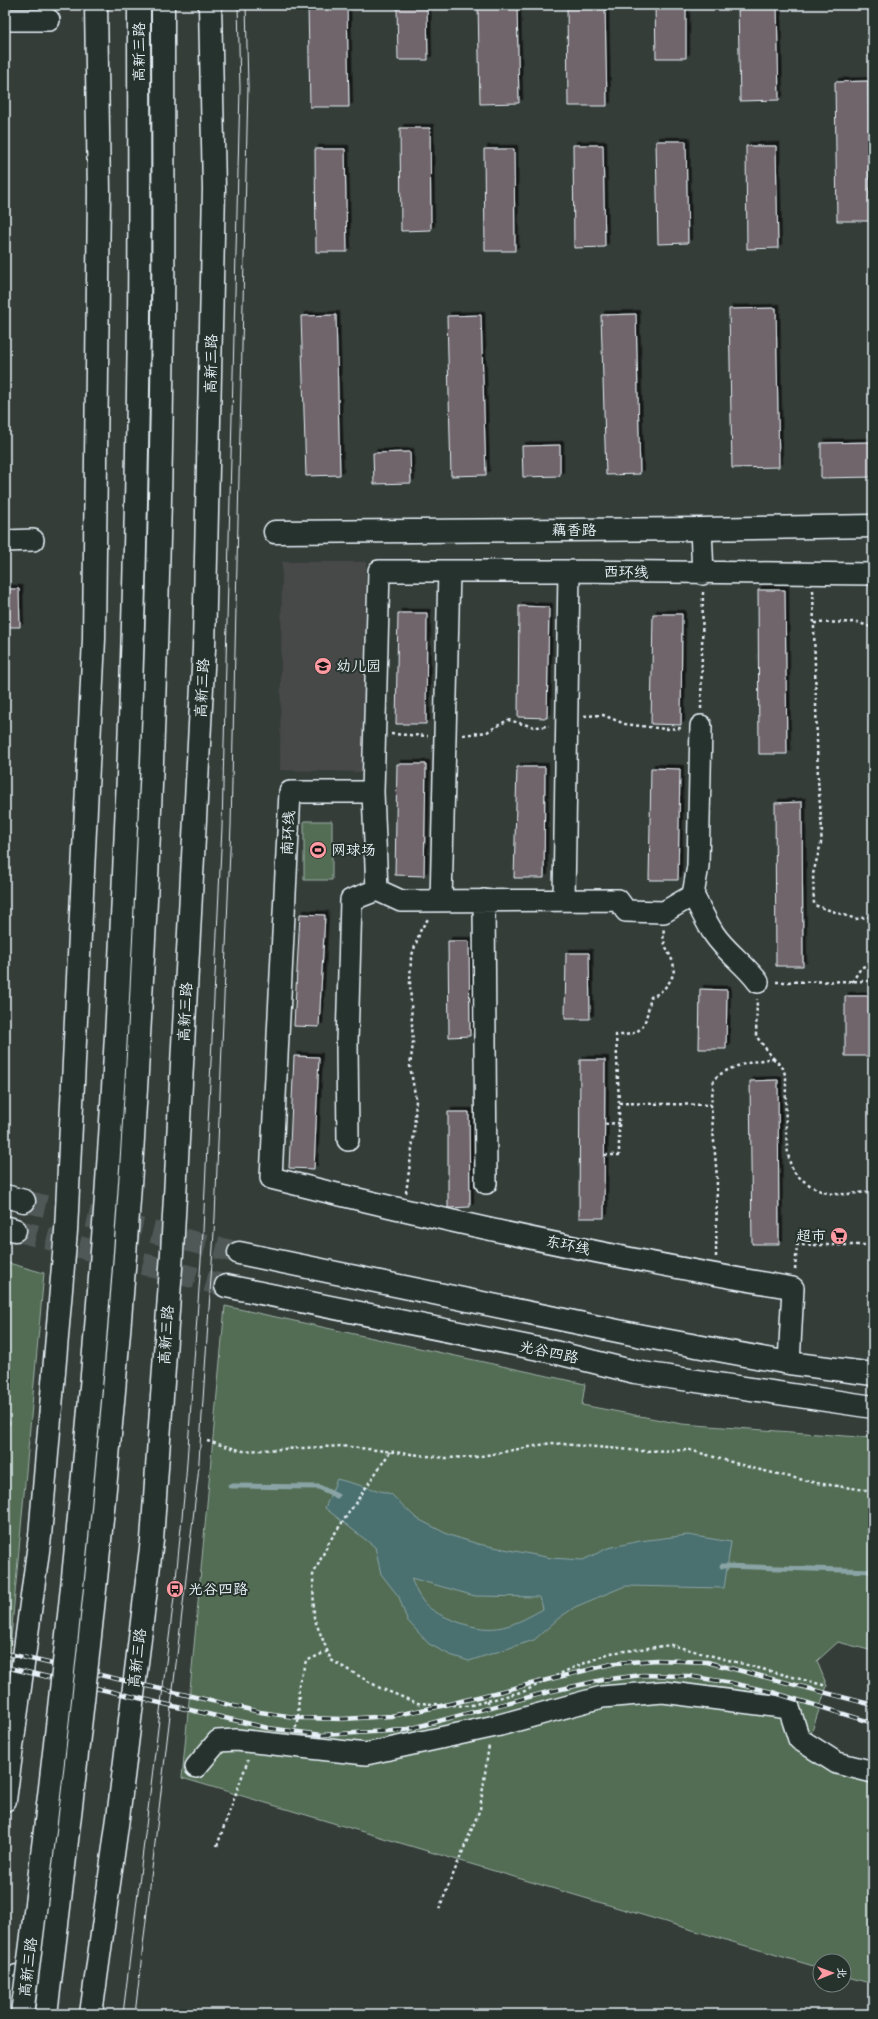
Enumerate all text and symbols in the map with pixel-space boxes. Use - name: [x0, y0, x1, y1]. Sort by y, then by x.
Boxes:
- street label: 高新三路: [128, 22, 149, 82]
- street label: 高新三路: [199, 334, 222, 394]
- street label: 藕香路: [551, 519, 597, 540]
- street label: 西环线: [603, 561, 649, 582]
- place label: 幼儿园: [336, 655, 381, 676]
- school or university icon: 幼儿园: [313, 656, 333, 676]
- street label: 高新三路: [189, 657, 214, 718]
- street label: 南环线: [276, 810, 299, 856]
- place label: 网球场: [331, 839, 376, 860]
- sports icon: 网球场: [308, 840, 328, 860]
- street label: 高新三路: [172, 981, 197, 1042]
- place label: 超市: [796, 1225, 826, 1246]
- supermarket icon: 超市: [829, 1226, 849, 1246]
- street label: 东环线: [544, 1230, 592, 1259]
- street label: 高新三路: [153, 1304, 178, 1366]
- street label: 光谷四路: [518, 1335, 581, 1368]
- place label: 光谷四路: [188, 1578, 248, 1599]
- bus stop icon: 光谷四路: [165, 1579, 185, 1599]
- street label: 高新三路: [122, 1627, 151, 1689]
- street label: 高新三路: [13, 1936, 42, 1998]
- north arrow: [812, 1953, 852, 1993]
- text: 北: [835, 1967, 849, 1978]

